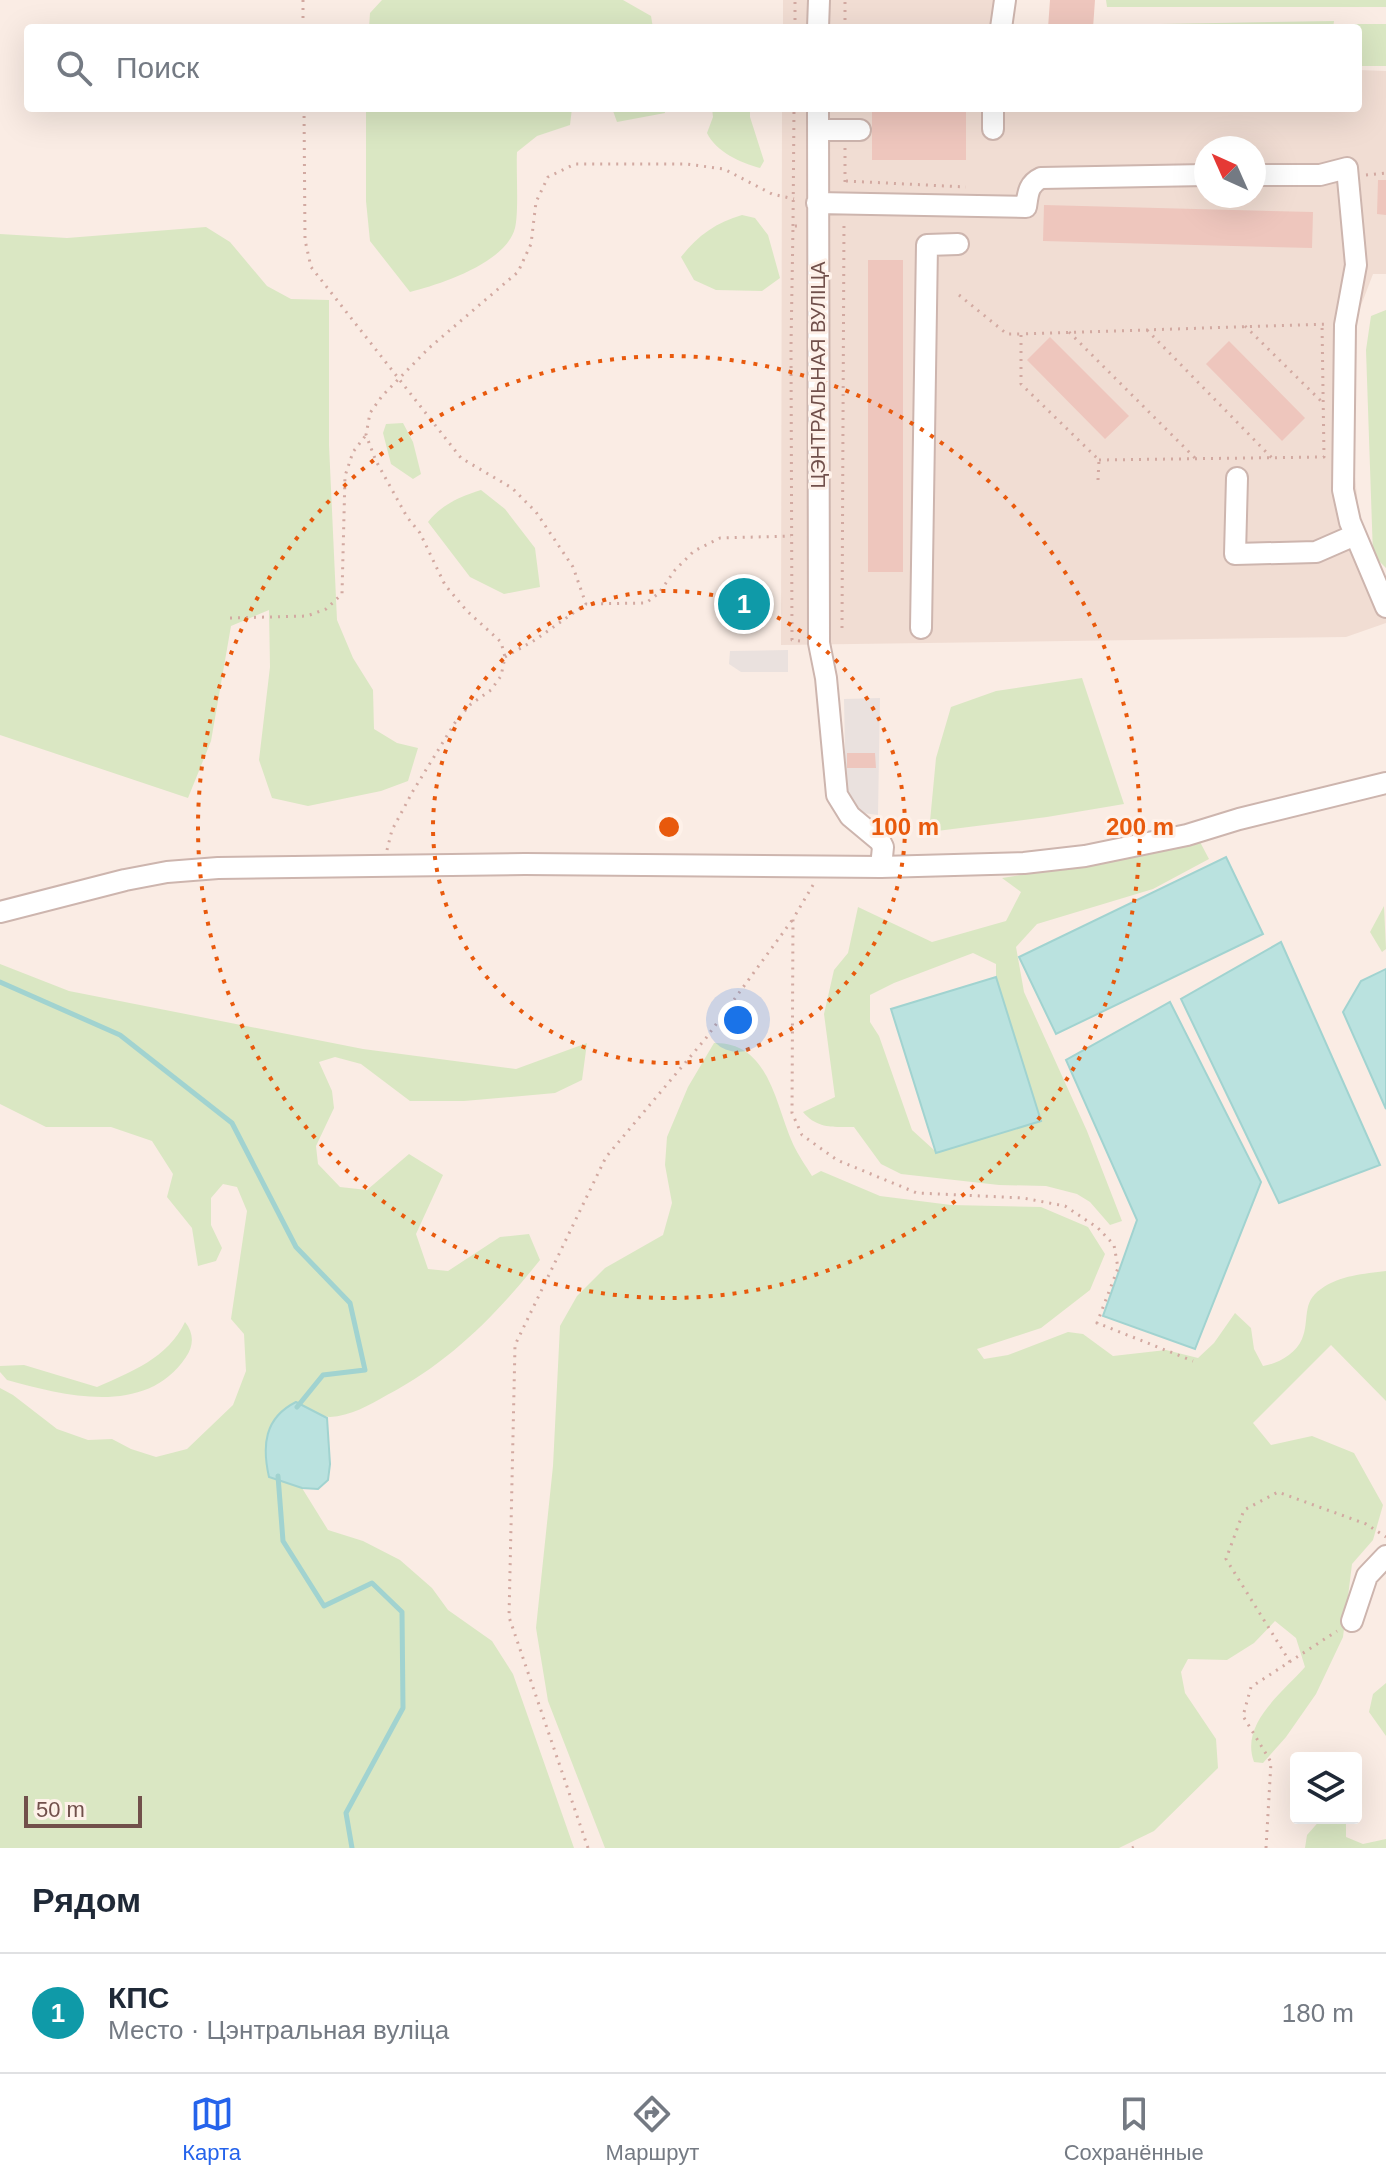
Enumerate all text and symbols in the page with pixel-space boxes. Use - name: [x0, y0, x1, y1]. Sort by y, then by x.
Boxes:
- search box: [24, 24, 1362, 112]
- icon: search: [52, 46, 96, 90]
- text: Поиск: [116, 51, 199, 84]
- north arrow: [1194, 136, 1266, 208]
- street label: ЦЭНТРАЛЬНАЯ ВУЛІЦА: [807, 261, 829, 489]
- pin: 1: [718, 574, 770, 634]
- centre of rings: [655, 813, 683, 841]
- text: 100 m: [871, 813, 939, 840]
- text: 200 m: [1106, 813, 1174, 840]
- your location: [718, 1000, 758, 1040]
- map controls: [1290, 1752, 1362, 1824]
- button: layers: [1290, 1752, 1362, 1824]
- scale bar: [24, 1792, 142, 1828]
- text: 50 m: [36, 1797, 85, 1822]
- text: Рядом: [32, 1881, 141, 1919]
- text: КПС: [108, 1981, 170, 2014]
- text: 1: [51, 1998, 65, 2028]
- text: 180 m: [1282, 1998, 1354, 2028]
- text: Место · Цэнтральная вуліца: [108, 2015, 449, 2045]
- tab: Карта: [182, 2092, 241, 2166]
- tab: Маршрут: [606, 2092, 699, 2166]
- tab: Сохранённые: [1064, 2092, 1204, 2166]

